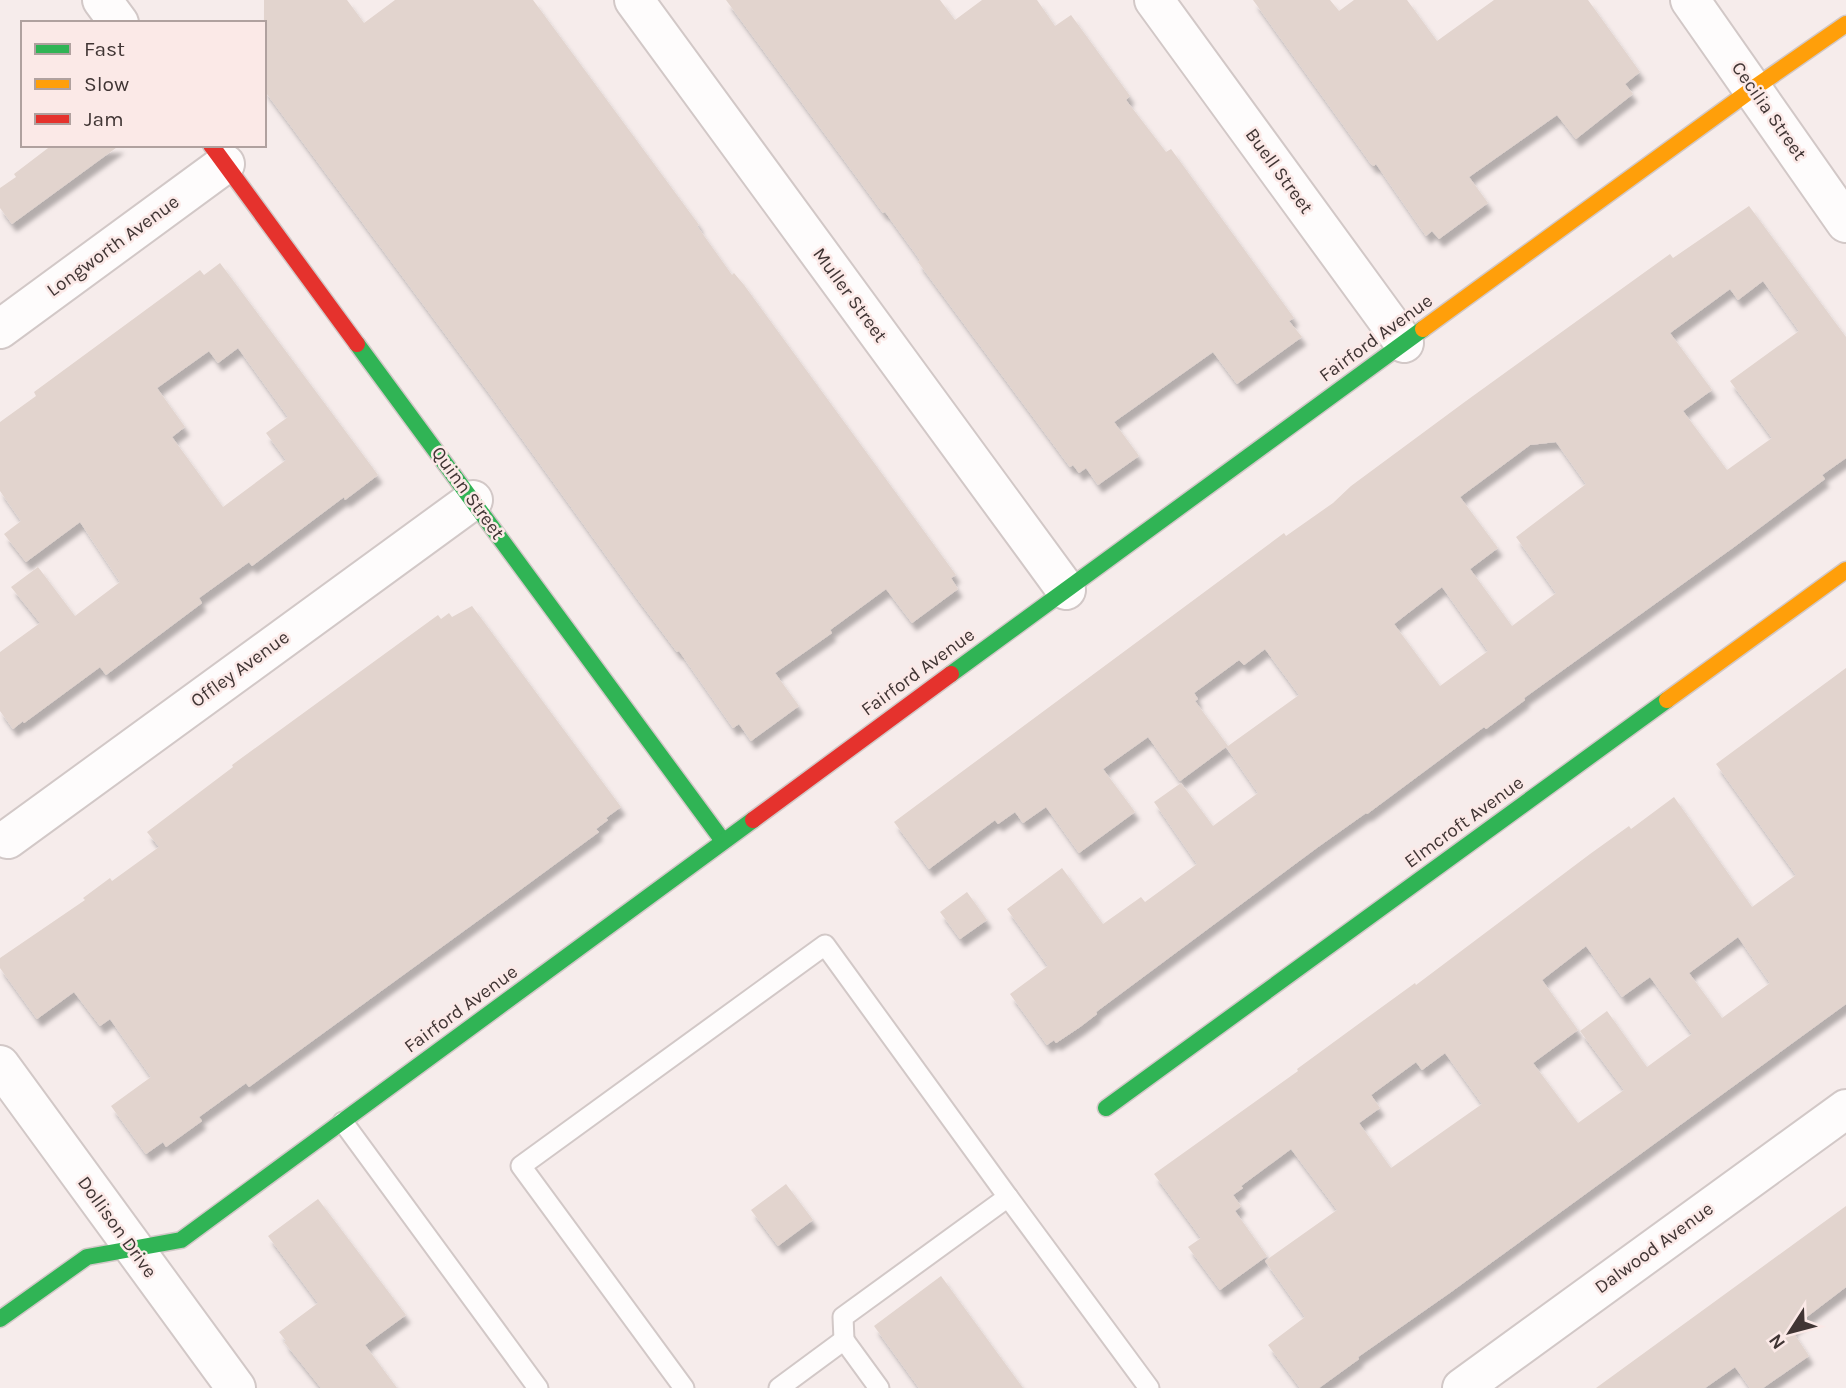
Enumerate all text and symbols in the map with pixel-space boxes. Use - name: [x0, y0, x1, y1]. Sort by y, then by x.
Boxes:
- legend: [21, 21, 266, 147]
- text: Fast: [84, 37, 125, 61]
- street label: Cecilia Street: [1727, 58, 1811, 164]
- text: Slow: [84, 72, 129, 96]
- text: Jam: [84, 107, 124, 131]
- street label: Buell Street: [1241, 124, 1317, 218]
- street label: Longworth Avenue: [43, 191, 183, 301]
- street label: Muller Street: [808, 243, 892, 347]
- street label: Fairford Avenue: [1315, 290, 1437, 386]
- street label: Quinn Street: [427, 442, 509, 544]
- street label: Fairford Avenue: [857, 624, 979, 720]
- street label: Offley Avenue: [187, 626, 293, 712]
- street label: Elmcroft Avenue: [1400, 772, 1528, 872]
- street label: Fairford Avenue: [400, 961, 522, 1057]
- street label: Dollison Drive: [73, 1172, 161, 1282]
- street label: Dalwood Avenue: [1590, 1198, 1718, 1298]
- north arrow: [1755, 1297, 1825, 1367]
- text: N: [1764, 1329, 1790, 1353]

